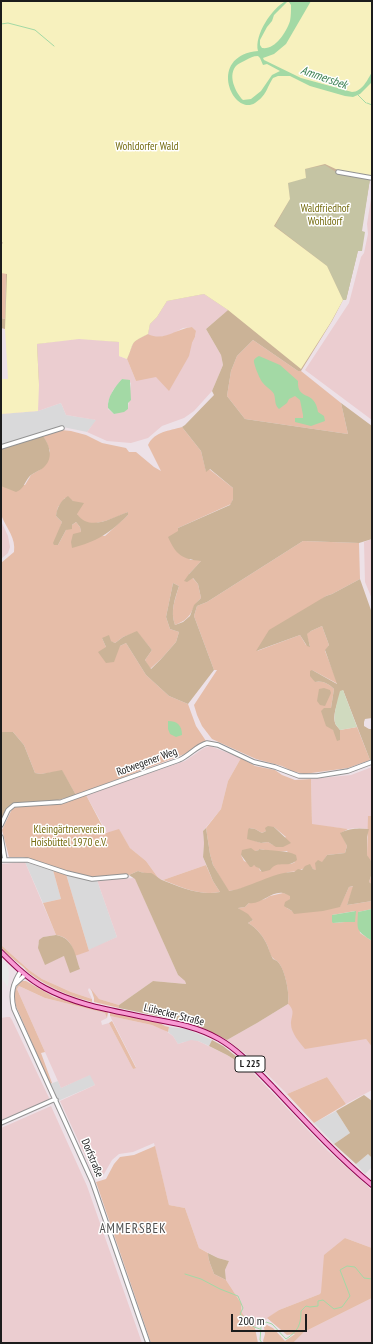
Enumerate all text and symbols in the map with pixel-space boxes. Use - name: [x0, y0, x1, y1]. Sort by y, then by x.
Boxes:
- water label: Ammersbek: [299, 63, 349, 93]
- park label: Wohldorfer Wald: [115, 140, 179, 154]
- park label: Waldfriedhof Wohldorf: [301, 202, 349, 228]
- street label: Rotwegener Weg: [115, 745, 179, 779]
- park label: Kleingärtnerverein Hoisbüttel 1970 e.V.: [31, 823, 107, 849]
- street label: Lübecker Straße: [143, 1001, 205, 1029]
- road number: L 225: [235, 1056, 265, 1072]
- street label: Dorfstraße: [78, 1137, 106, 1179]
- district label: AMMERSBEK: [99, 1221, 167, 1237]
- scale bar: [233, 1306, 309, 1332]
- text: 200 m: [238, 1313, 265, 1328]

